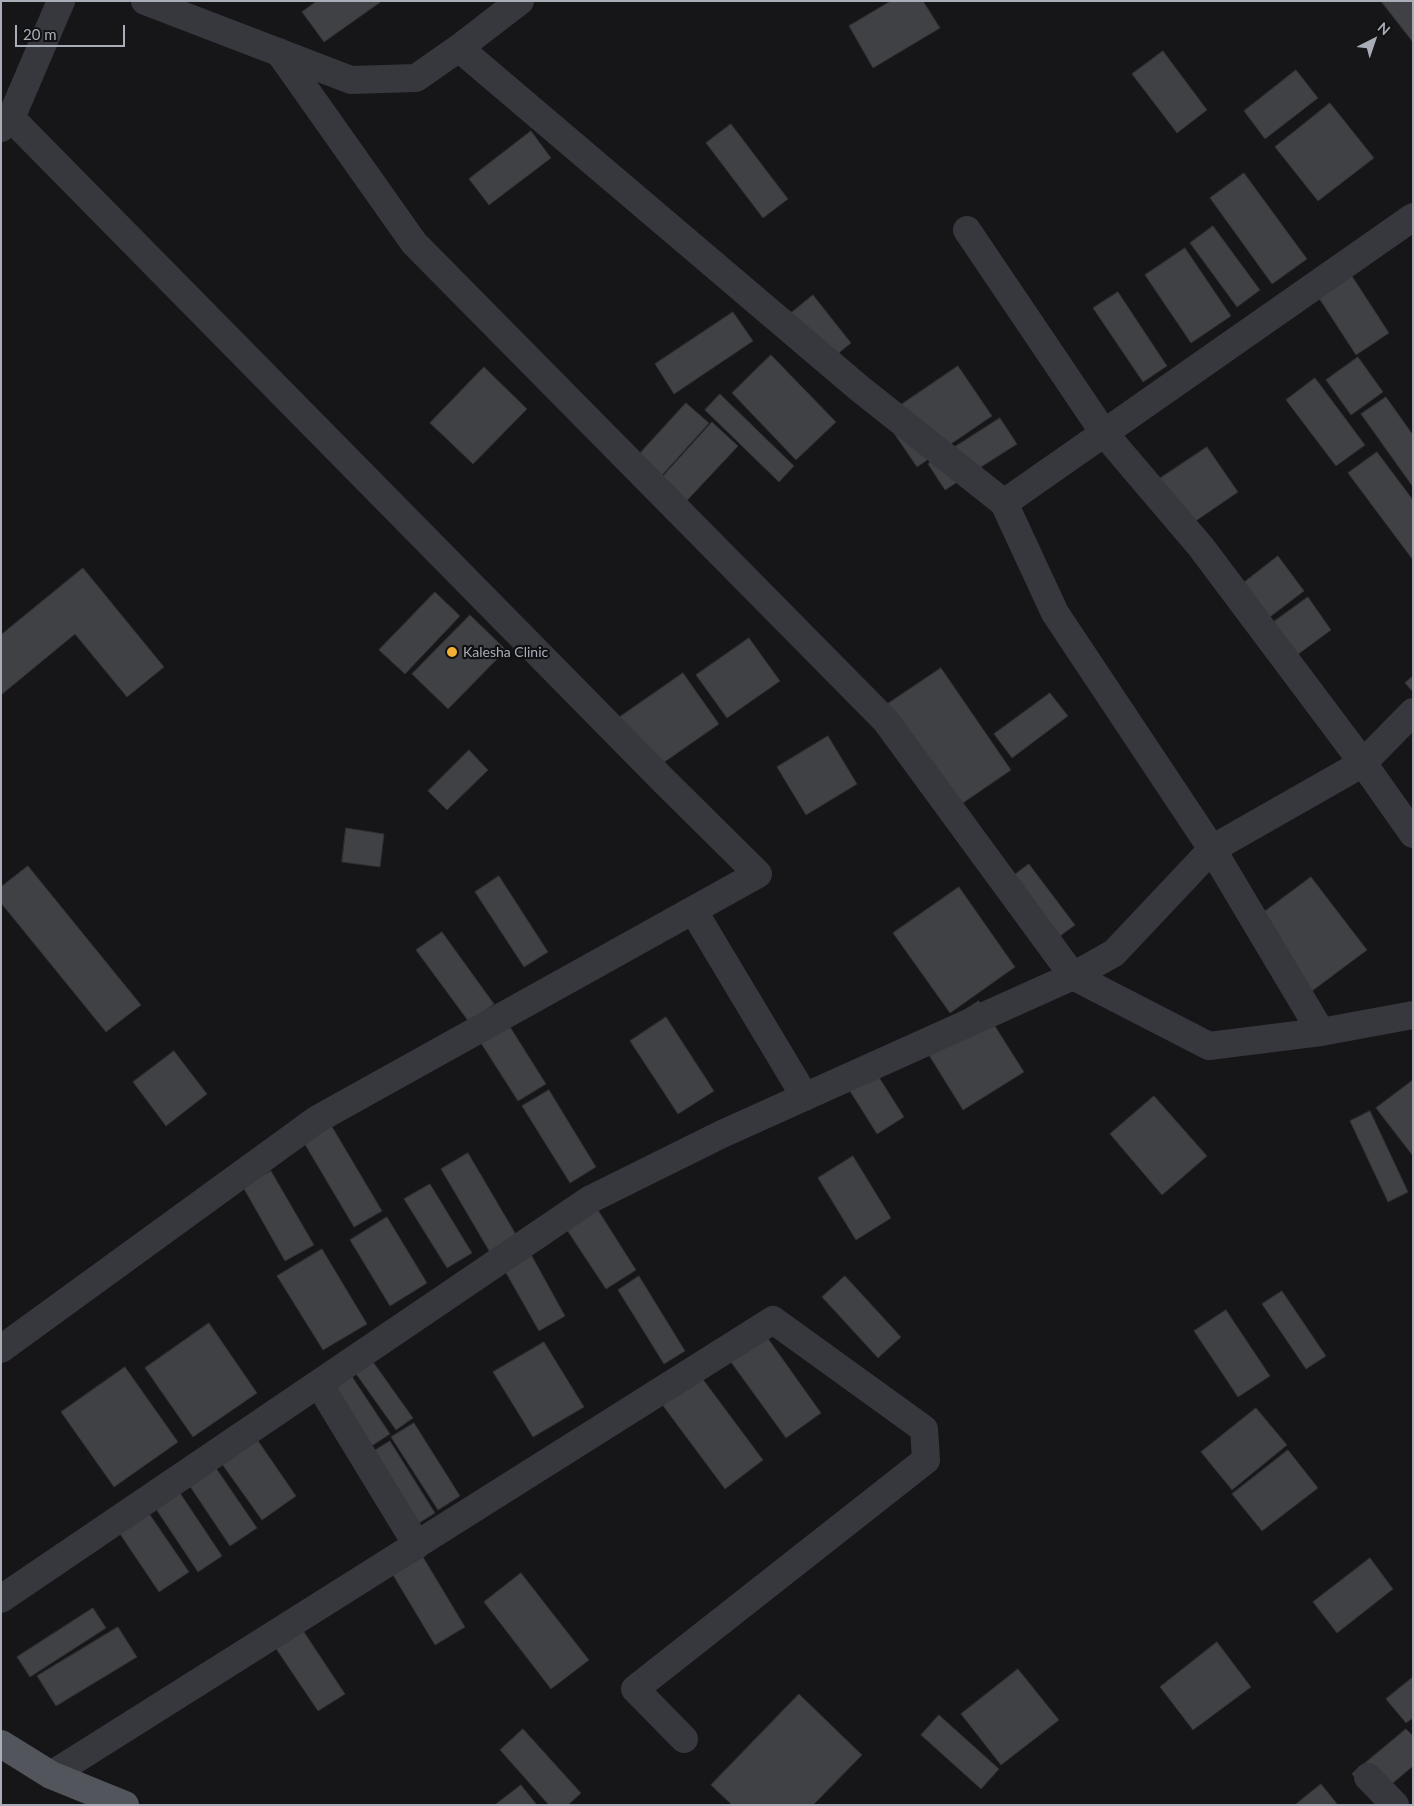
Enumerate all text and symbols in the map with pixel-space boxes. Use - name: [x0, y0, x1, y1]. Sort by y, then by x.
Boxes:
- scale bar: [18, 15, 128, 47]
- north arrow: [1349, 15, 1399, 65]
- text: N: [1375, 18, 1394, 38]
- text: 20 m: [23, 25, 57, 43]
- place label: Kalesha Clinic: [463, 644, 548, 660]
- marker: Kalesha Clinic: [445, 645, 459, 659]

